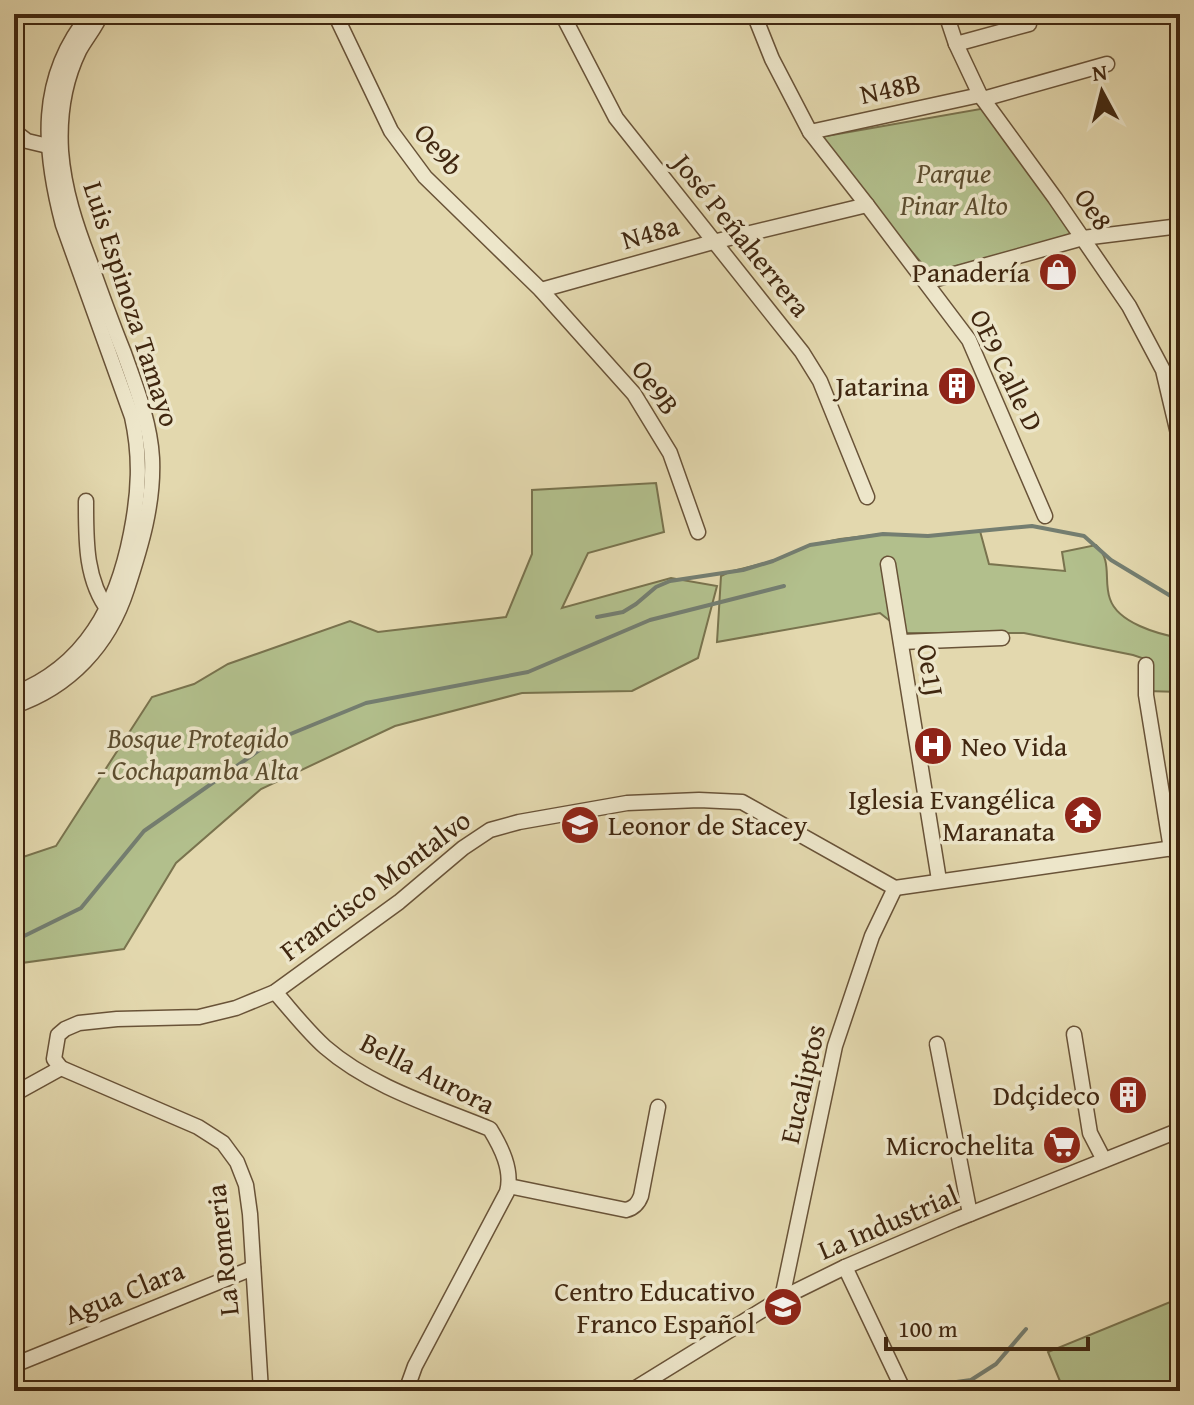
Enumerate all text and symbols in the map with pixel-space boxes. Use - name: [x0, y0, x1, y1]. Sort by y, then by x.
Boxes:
- north arrow: [1062, 52, 1142, 132]
- text: N: [1090, 55, 1109, 89]
- street label: N48B: [856, 61, 924, 114]
- street label: Oe9b: [405, 113, 474, 184]
- street label: José Peñaherrera: [662, 142, 822, 326]
- park label: Parque Pinar Alto: [899, 152, 1008, 225]
- street label: Luis Espinoza Tamayo: [74, 176, 191, 432]
- street label: Oe8: [1065, 179, 1124, 238]
- street label: N48a: [616, 204, 684, 259]
- place label: Panadería: [912, 251, 1031, 292]
- shop icon: Panadería: [1037, 251, 1079, 293]
- street label: OE9 Calle D: [960, 302, 1055, 438]
- street label: Oe9B: [622, 351, 690, 423]
- place label: Jatarina: [832, 365, 930, 406]
- building icon: Jatarina: [936, 365, 978, 407]
- street label: Oe1J: [907, 641, 956, 699]
- park label: Bosque Protegido - Cochapamba Alta: [97, 717, 299, 790]
- hospital icon: Neo Vida: [912, 725, 954, 767]
- place label: Neo Vida: [961, 725, 1068, 766]
- place label: Iglesia Evangélica Maranata: [848, 778, 1056, 851]
- temple icon: Iglesia Evangélica Maranata: [1062, 794, 1104, 836]
- street label: Francisco Montalvo: [271, 799, 479, 970]
- school or university icon: Leonor de Stacey: [559, 804, 601, 846]
- place label: Leonor de Stacey: [608, 804, 807, 845]
- street label: Eucaliptos: [768, 1020, 835, 1147]
- street label: Bella Aurora: [354, 1021, 503, 1124]
- place label: Ddçideco: [993, 1074, 1100, 1115]
- building icon: Ddçideco: [1107, 1074, 1149, 1116]
- place label: Microchelita: [886, 1124, 1035, 1165]
- supermarket icon: Microchelita: [1041, 1124, 1083, 1166]
- street label: La Industrial: [811, 1174, 965, 1270]
- street label: La Romeria: [194, 1181, 249, 1318]
- street label: Agua Clara: [58, 1249, 191, 1334]
- place label: Centro Educativo Franco Español: [554, 1270, 755, 1343]
- school or university icon: Centro Educativo Franco Español: [762, 1286, 804, 1328]
- scale bar: [886, 1301, 1088, 1351]
- text: 100 m: [898, 1311, 958, 1346]

